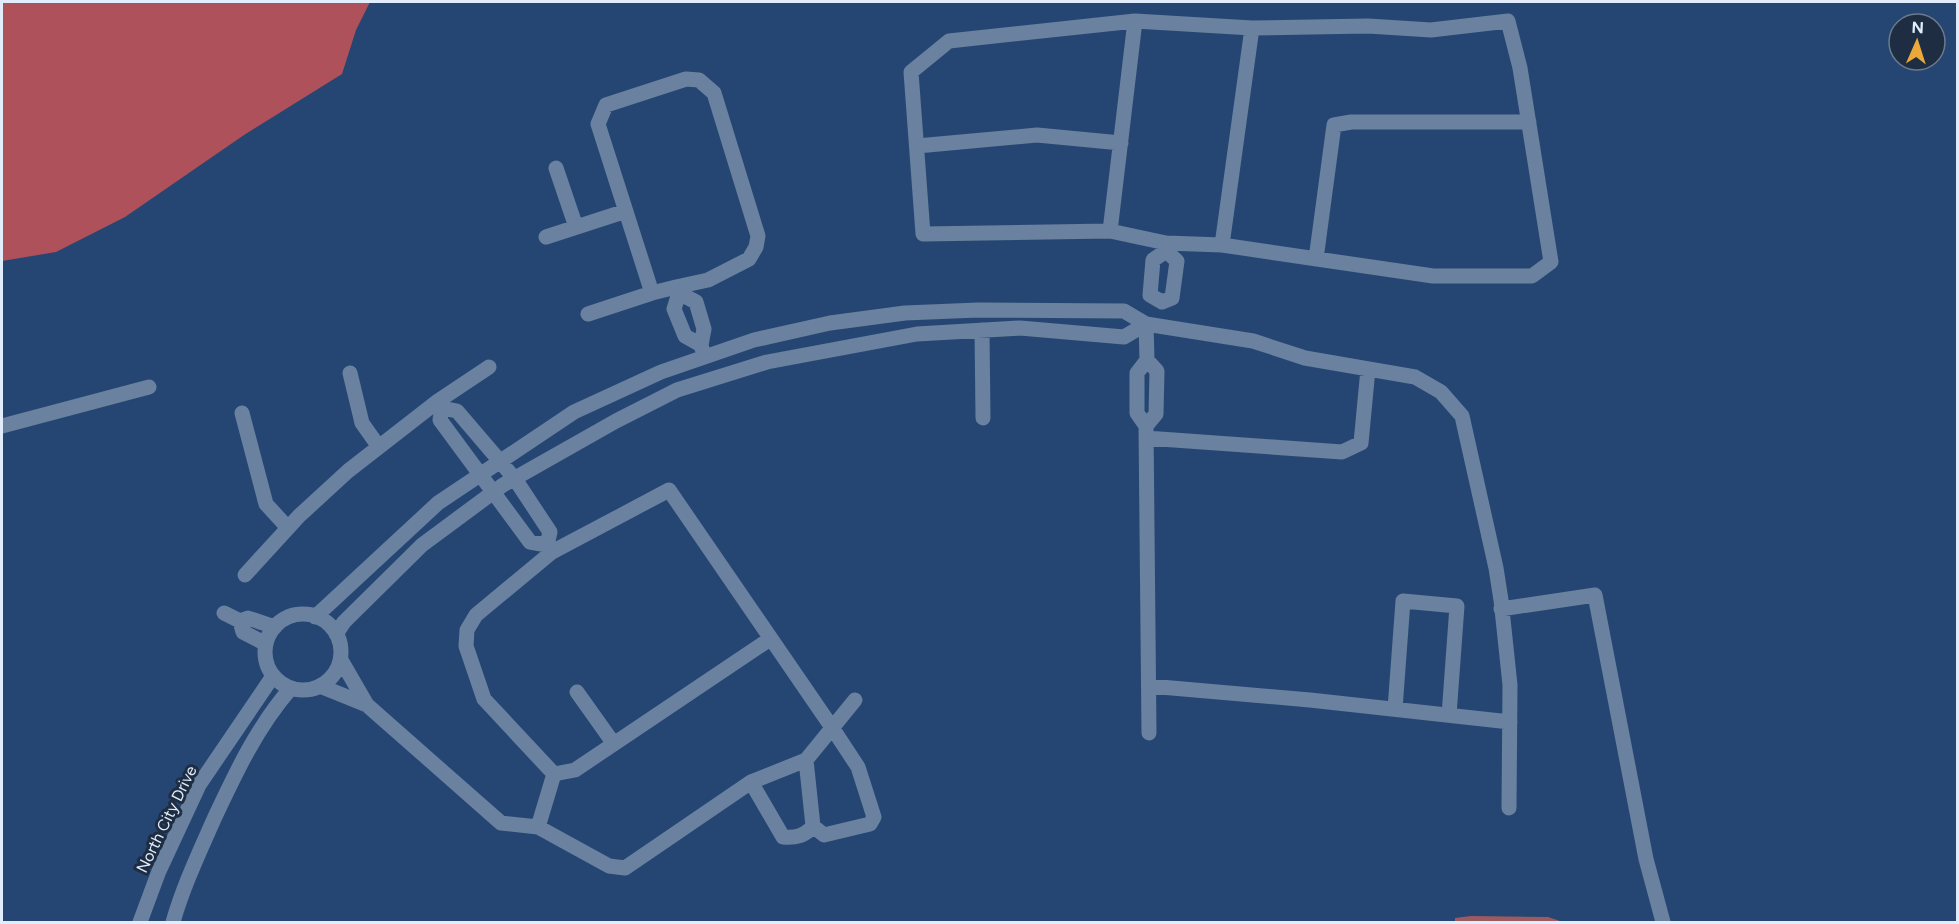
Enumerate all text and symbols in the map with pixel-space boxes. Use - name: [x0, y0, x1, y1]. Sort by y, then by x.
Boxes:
- north arrow: [1887, 12, 1947, 72]
- text: N: [1911, 18, 1924, 37]
- street label: North City Drive: [132, 762, 201, 876]

